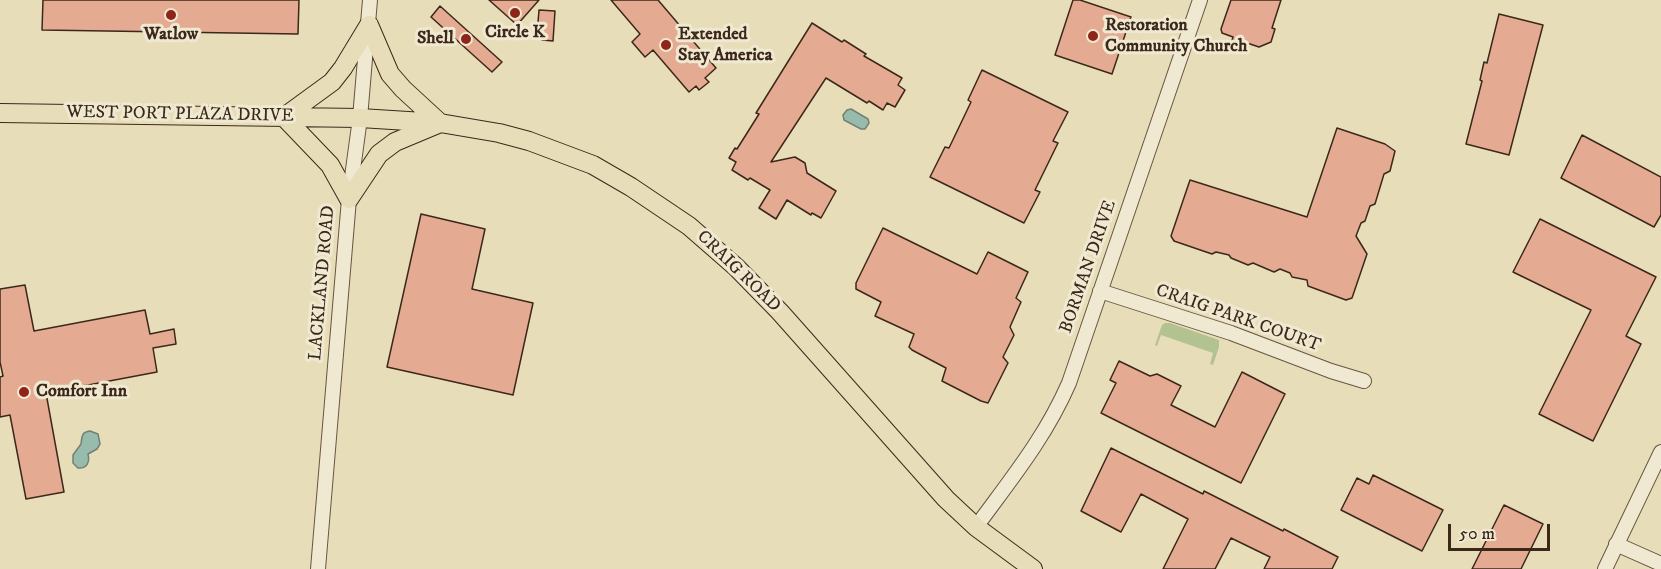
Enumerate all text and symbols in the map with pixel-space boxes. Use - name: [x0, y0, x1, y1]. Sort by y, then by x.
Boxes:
- marker: Circle K: [508, 6, 522, 20]
- marker: Watlow: [164, 8, 178, 22]
- place label: Restoration Community Church: [1105, 15, 1247, 57]
- place label: Circle K: [485, 22, 545, 44]
- place label: Watlow: [144, 24, 198, 46]
- place label: Extended Stay America: [678, 24, 772, 66]
- place label: Shell: [417, 28, 454, 50]
- marker: Restoration Community Church: [1086, 29, 1100, 43]
- marker: Shell: [459, 32, 473, 46]
- marker: Extended Stay America: [659, 38, 673, 52]
- street label: WEST PORT PLAZA DRIVE: [66, 102, 294, 128]
- street label: BORMAN DRIVE: [1056, 198, 1122, 336]
- street label: LACKLAND ROAD: [305, 205, 341, 361]
- street label: CRAIG ROAD: [692, 227, 784, 317]
- street label: CRAIG PARK COURT: [1153, 281, 1323, 357]
- place label: Comfort Inn: [36, 381, 127, 403]
- marker: Comfort Inn: [17, 385, 31, 399]
- scale bar: [1451, 512, 1553, 550]
- text: 50 m: [1459, 523, 1495, 545]

